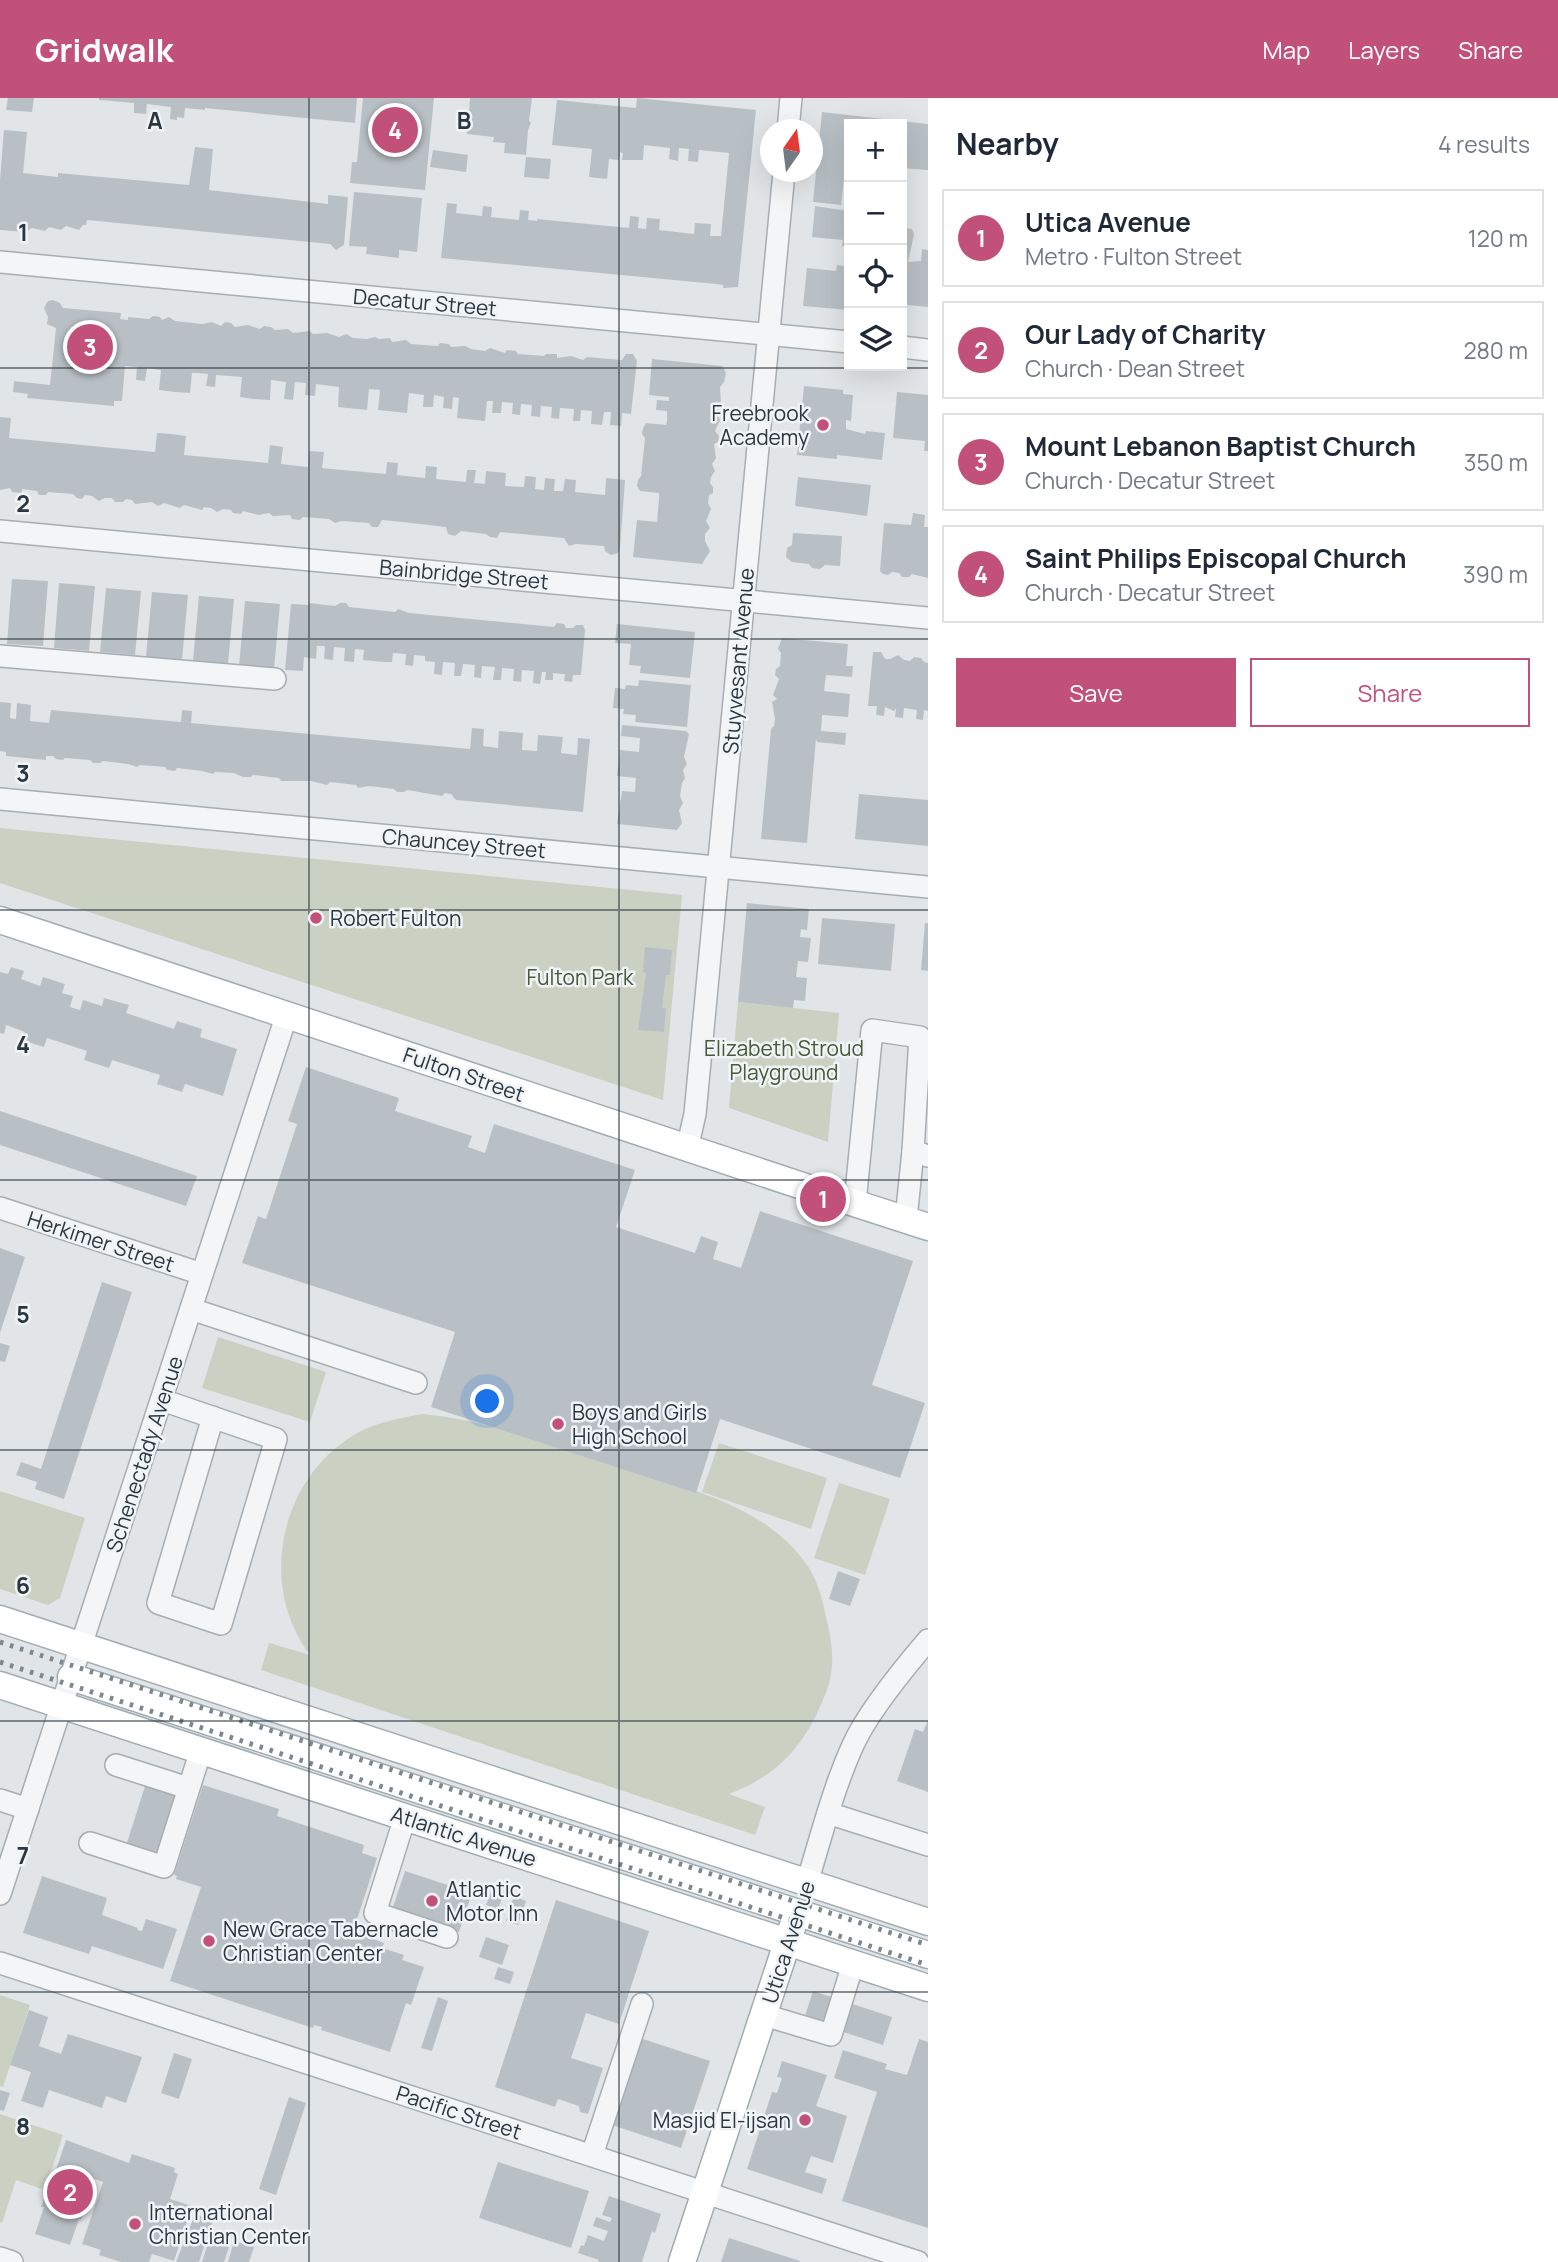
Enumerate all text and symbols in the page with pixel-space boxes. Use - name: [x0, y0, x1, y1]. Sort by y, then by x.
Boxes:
- text: Gridwalk: [35, 27, 173, 72]
- text: Map: [1263, 33, 1310, 66]
- text: Layers: [1348, 33, 1420, 66]
- text: Share: [1458, 33, 1523, 66]
- text: A: [147, 104, 163, 136]
- pin: 4: [372, 104, 418, 156]
- text: B: [457, 104, 471, 136]
- north arrow: [760, 119, 823, 182]
- map controls: [844, 119, 907, 371]
- button: +: [844, 119, 907, 182]
- text: Nearby: [956, 123, 1059, 164]
- text: 4 results: [1438, 128, 1530, 160]
- button: −: [844, 182, 907, 245]
- text: Utica Avenue: [1025, 204, 1191, 240]
- text: 1: [18, 216, 28, 248]
- text: 1: [976, 222, 986, 254]
- text: 120 m: [1468, 222, 1528, 254]
- text: Metro · Fulton Street: [1025, 240, 1242, 272]
- button: locate: [844, 245, 907, 308]
- street label: Decatur Street: [352, 282, 498, 322]
- button: layers: [844, 308, 907, 371]
- text: Our Lady of Charity: [1025, 316, 1266, 352]
- pin: 3: [67, 321, 113, 373]
- text: 2: [974, 334, 988, 366]
- text: 280 m: [1463, 334, 1528, 366]
- text: Church · Dean Street: [1025, 352, 1245, 384]
- place label: Freebrook Academy: [711, 399, 810, 451]
- marker: Freebrook Academy: [815, 417, 831, 433]
- text: Mount Lebanon Baptist Church: [1025, 428, 1416, 464]
- text: 3: [974, 446, 988, 478]
- text: 350 m: [1464, 446, 1528, 478]
- text: Church · Decatur Street: [1025, 464, 1275, 496]
- text: 2: [16, 487, 30, 519]
- text: Saint Philips Episcopal Church: [1025, 540, 1407, 576]
- street label: Bainbridge Street: [378, 553, 550, 595]
- text: 4: [974, 558, 988, 590]
- text: 390 m: [1463, 558, 1528, 590]
- street label: Stuyvesant Avenue: [716, 567, 760, 755]
- text: Church · Decatur Street: [1025, 576, 1275, 608]
- button: Save: [956, 658, 1236, 727]
- button: Share: [1250, 658, 1530, 727]
- text: 3: [16, 757, 30, 789]
- street label: Chauncey Street: [381, 822, 547, 864]
- place label: Robert Fulton: [330, 904, 461, 932]
- marker: Robert Fulton: [308, 910, 324, 926]
- park label: Fulton Park: [527, 963, 634, 991]
- text: 4: [16, 1028, 30, 1060]
- park label: Elizabeth Stroud Playground: [704, 1034, 864, 1086]
- street label: Fulton Street: [400, 1040, 528, 1108]
- pin: 1: [800, 1173, 846, 1225]
- street label: Herkimer Street: [24, 1204, 178, 1278]
- text: 5: [16, 1298, 30, 1330]
- street label: Schenectady Avenue: [99, 1352, 189, 1556]
- your location: [470, 1384, 504, 1418]
- place label: Boys and Girls High School: [572, 1398, 707, 1450]
- marker: Boys and Girls High School: [550, 1416, 566, 1432]
- text: 6: [16, 1569, 30, 1601]
- street label: Atlantic Avenue: [388, 1799, 540, 1873]
- text: 7: [17, 1839, 29, 1871]
- place label: Atlantic Motor Inn: [446, 1875, 538, 1927]
- street label: Utica Avenue: [755, 1877, 821, 2007]
- marker: Atlantic Motor Inn: [424, 1893, 440, 1909]
- place label: New Grace Tabernacle Christian Center: [223, 1915, 439, 1967]
- marker: New Grace Tabernacle Christian Center: [201, 1933, 217, 1949]
- street label: Pacific Street: [393, 2079, 525, 2145]
- place label: Masjid El-ijsan: [653, 2106, 791, 2134]
- text: 8: [16, 2110, 30, 2142]
- marker: Masjid El-ijsan: [797, 2112, 813, 2128]
- pin: 2: [47, 2166, 93, 2218]
- place label: International Christian Center: [149, 2198, 309, 2250]
- marker: International Christian Center: [127, 2216, 143, 2232]

